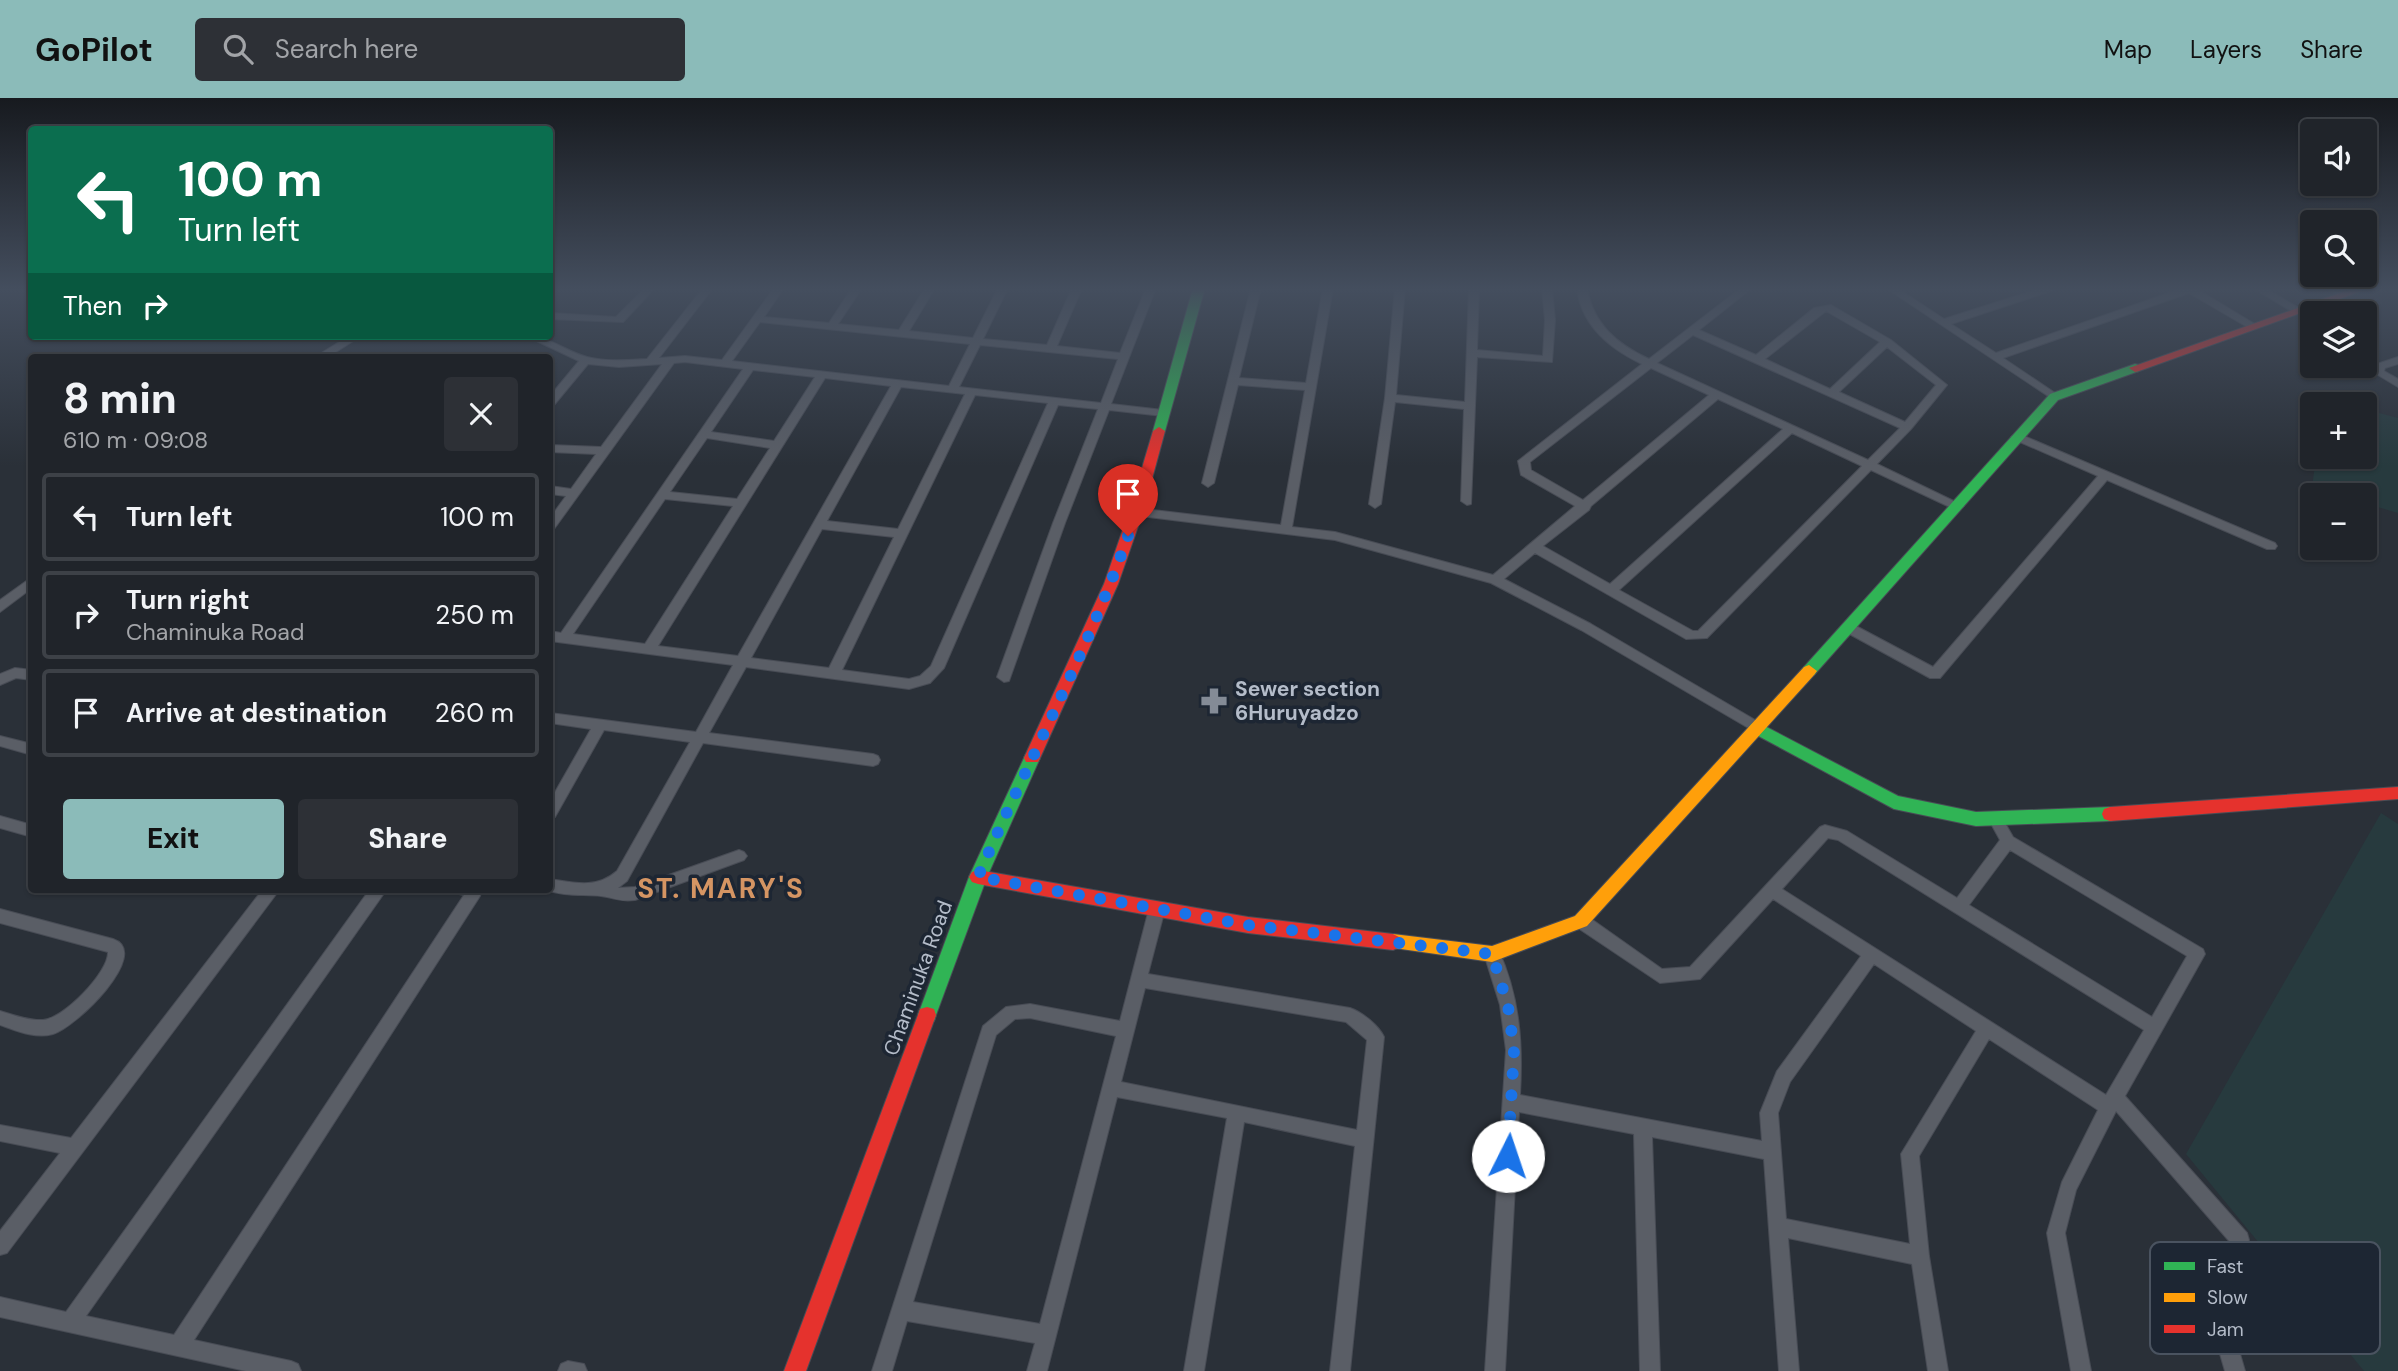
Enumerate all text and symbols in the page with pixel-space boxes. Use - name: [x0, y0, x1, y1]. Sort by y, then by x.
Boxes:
- search box: [195, 18, 685, 81]
- text: GoPilot: [35, 28, 153, 71]
- icon: search: [219, 30, 257, 68]
- text: Search here: [275, 32, 418, 66]
- text: Map: [2104, 34, 2152, 65]
- text: Layers: [2190, 34, 2262, 65]
- text: Share: [2300, 34, 2363, 65]
- map controls: [2300, 119, 2377, 560]
- button: sound: [2300, 119, 2377, 196]
- text: 100 m: [178, 147, 322, 211]
- icon: left: [63, 154, 154, 245]
- text: Turn left: [178, 209, 300, 251]
- button: search: [2300, 210, 2377, 287]
- icon: right: [136, 287, 174, 325]
- text: Then: [63, 289, 122, 323]
- button: layers: [2300, 301, 2377, 378]
- text: 8 min: [63, 371, 177, 426]
- button: close: [444, 377, 518, 451]
- button: +: [2300, 392, 2377, 469]
- text: 610 m · 09:08: [63, 425, 208, 455]
- pin: [1098, 464, 1158, 536]
- icon: arrive: [1109, 475, 1147, 513]
- button: −: [2300, 483, 2377, 560]
- icon: left: [67, 498, 105, 536]
- text: Turn left: [126, 500, 233, 534]
- text: 100 m: [440, 500, 514, 534]
- text: Turn right: [126, 583, 250, 617]
- icon: right: [67, 596, 105, 634]
- text: 250 m: [435, 598, 514, 632]
- text: Chaminuka Road: [126, 617, 304, 647]
- place label: Sewer section 6Huruyadzo: [1235, 675, 1380, 727]
- pharmacy icon: Sewer section 6Huruyadzo: [1199, 686, 1229, 716]
- icon: arrive: [67, 694, 105, 732]
- text: Arrive at destination: [126, 696, 387, 730]
- text: 260 m: [435, 696, 514, 730]
- button: Exit: [63, 799, 284, 879]
- button: Share: [298, 799, 518, 879]
- district label: ST. MARY'S: [637, 870, 805, 907]
- street label: Chaminuka Road: [877, 897, 959, 1059]
- position arrow: [1471, 1119, 1545, 1193]
- legend: [2150, 1242, 2380, 1354]
- text: Fast: [2207, 1254, 2243, 1279]
- text: Slow: [2207, 1285, 2248, 1310]
- text: Jam: [2207, 1317, 2244, 1342]

